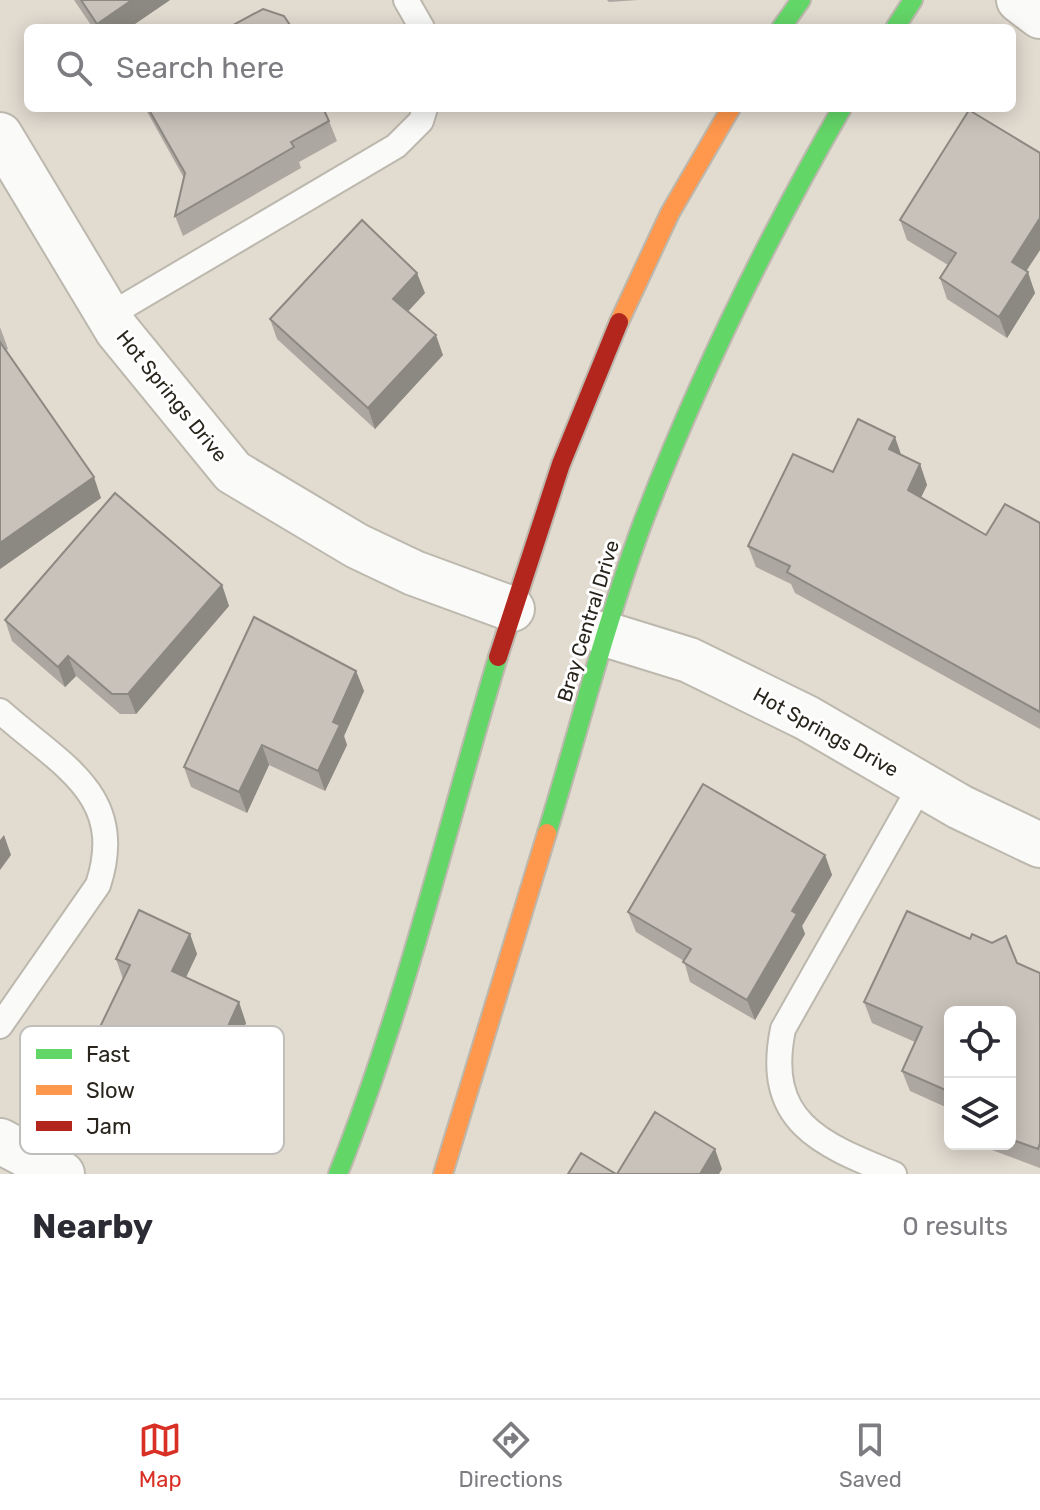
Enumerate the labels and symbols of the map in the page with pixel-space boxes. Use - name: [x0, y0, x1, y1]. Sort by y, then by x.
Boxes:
- street label: Hot Springs Drive: [112, 325, 232, 467]
- street label: Bray Central Drive: [552, 537, 624, 705]
- street label: Hot Springs Drive: [749, 682, 903, 782]
- legend: [20, 1026, 284, 1154]
- text: Fast: [86, 1041, 131, 1068]
- text: Slow: [86, 1077, 135, 1104]
- text: Jam: [86, 1113, 132, 1140]

